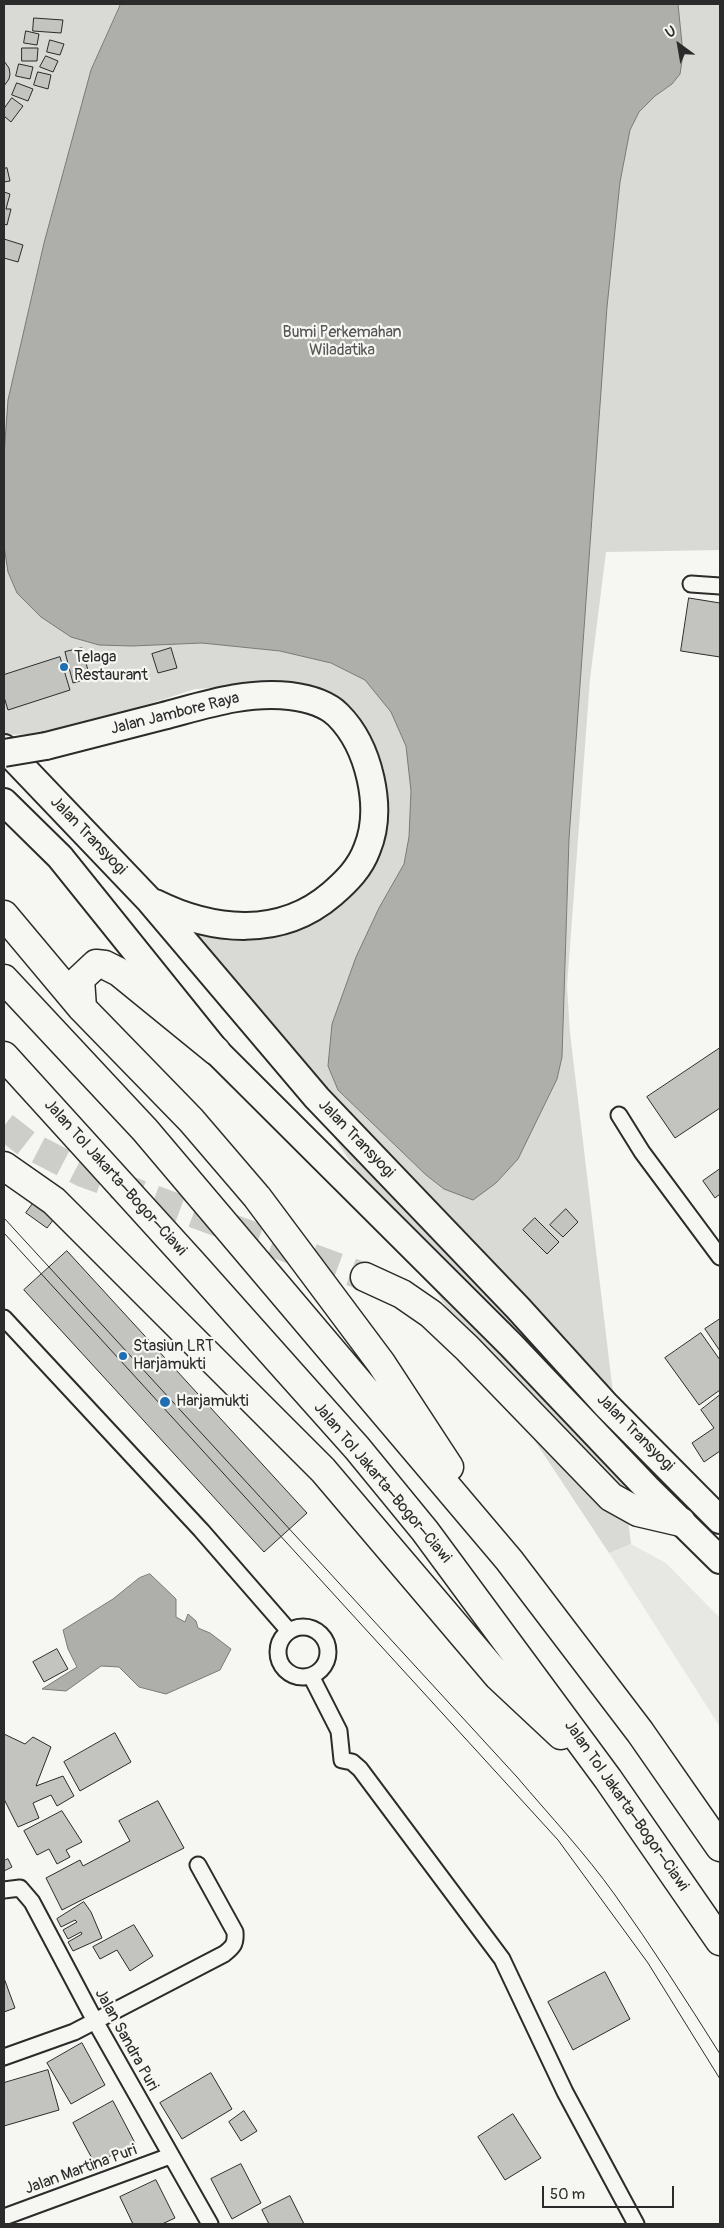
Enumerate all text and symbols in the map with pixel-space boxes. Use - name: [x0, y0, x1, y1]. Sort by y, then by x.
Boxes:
- north arrow: [654, 20, 704, 70]
- text: U: [662, 22, 679, 42]
- park label: Bumi Perkemahan Wiladatika: [282, 323, 402, 361]
- place label: Telaga Restaurant: [74, 648, 148, 686]
- marker: Telaga Restaurant: [58, 661, 70, 673]
- street label: Jalan Jambore Raya: [109, 689, 241, 739]
- street label: Jalan Transyogi: [46, 793, 130, 879]
- street label: Jalan Tol Jakarta–Bogor–Ciawi: [40, 1096, 190, 1260]
- street label: Jalan Transyogi: [314, 1096, 398, 1182]
- place label: Stasiun LRT Harjamukti: [133, 1337, 214, 1375]
- marker: Stasiun LRT Harjamukti: [117, 1350, 129, 1362]
- street label: Jalan Transyogi: [592, 1390, 678, 1476]
- place label: Harjamukti: [176, 1392, 249, 1412]
- marker: Harjamukti: [158, 1395, 172, 1409]
- street label: Jalan Tol Jakarta–Bogor–Ciawi: [309, 1399, 455, 1567]
- street label: Jalan Tol Jakarta–Bogor–Ciawi: [560, 1717, 692, 1895]
- street label: Jalan Sandra Puri: [90, 1986, 162, 2094]
- street label: Jalan Martina Puri: [22, 2141, 140, 2199]
- scale bar: [544, 2176, 676, 2208]
- text: 50 m: [550, 2185, 585, 2204]

